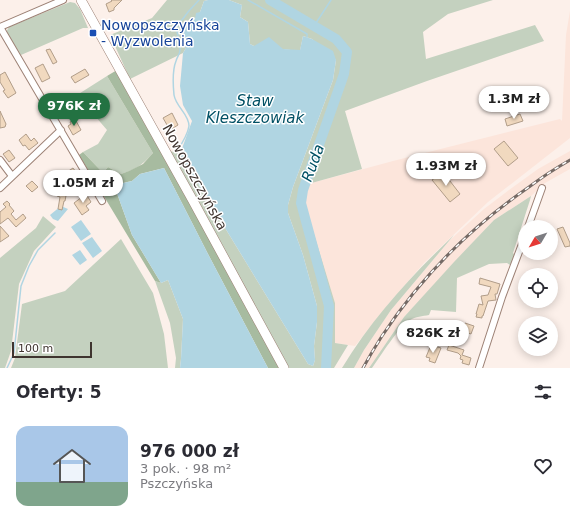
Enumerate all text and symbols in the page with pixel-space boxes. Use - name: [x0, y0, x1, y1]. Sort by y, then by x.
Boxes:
- place label: Nowopszczyńska - Wyzwolenia: [101, 17, 220, 49]
- marker: Nowopszczyńska - Wyzwolenia: [88, 28, 98, 38]
- pin: 1.3M zł: [477, 86, 551, 120]
- text: 1.3M zł: [488, 91, 540, 106]
- water label: Staw Kleszczowiak: [206, 92, 306, 127]
- pin: 976K zł: [37, 93, 111, 127]
- text: 976K zł: [47, 98, 101, 113]
- street label: Nowopszczyńska: [159, 121, 231, 233]
- water label: Ruda: [298, 142, 328, 184]
- pin: 1.93M zł: [405, 153, 487, 187]
- text: 1.93M zł: [415, 158, 477, 173]
- pin: 1.05M zł: [42, 170, 124, 204]
- text: 1.05M zł: [52, 175, 114, 190]
- north arrow: [518, 220, 558, 260]
- map controls: [518, 220, 558, 356]
- button: locate: [518, 268, 558, 308]
- button: layers: [518, 316, 558, 356]
- pin: 826K zł: [396, 320, 470, 354]
- text: 826K zł: [406, 325, 460, 340]
- scale bar: [12, 340, 92, 359]
- text: 100 m: [18, 342, 53, 355]
- icon: filters: [532, 381, 554, 403]
- text: Oferty: 5: [16, 382, 102, 402]
- text: 976 000 zł: [140, 441, 239, 461]
- icon: home: [48, 442, 96, 490]
- icon: heart: [532, 455, 554, 477]
- text: 3 pok. · 98 m²: [140, 461, 231, 476]
- text: Pszczyńska: [140, 476, 213, 491]

